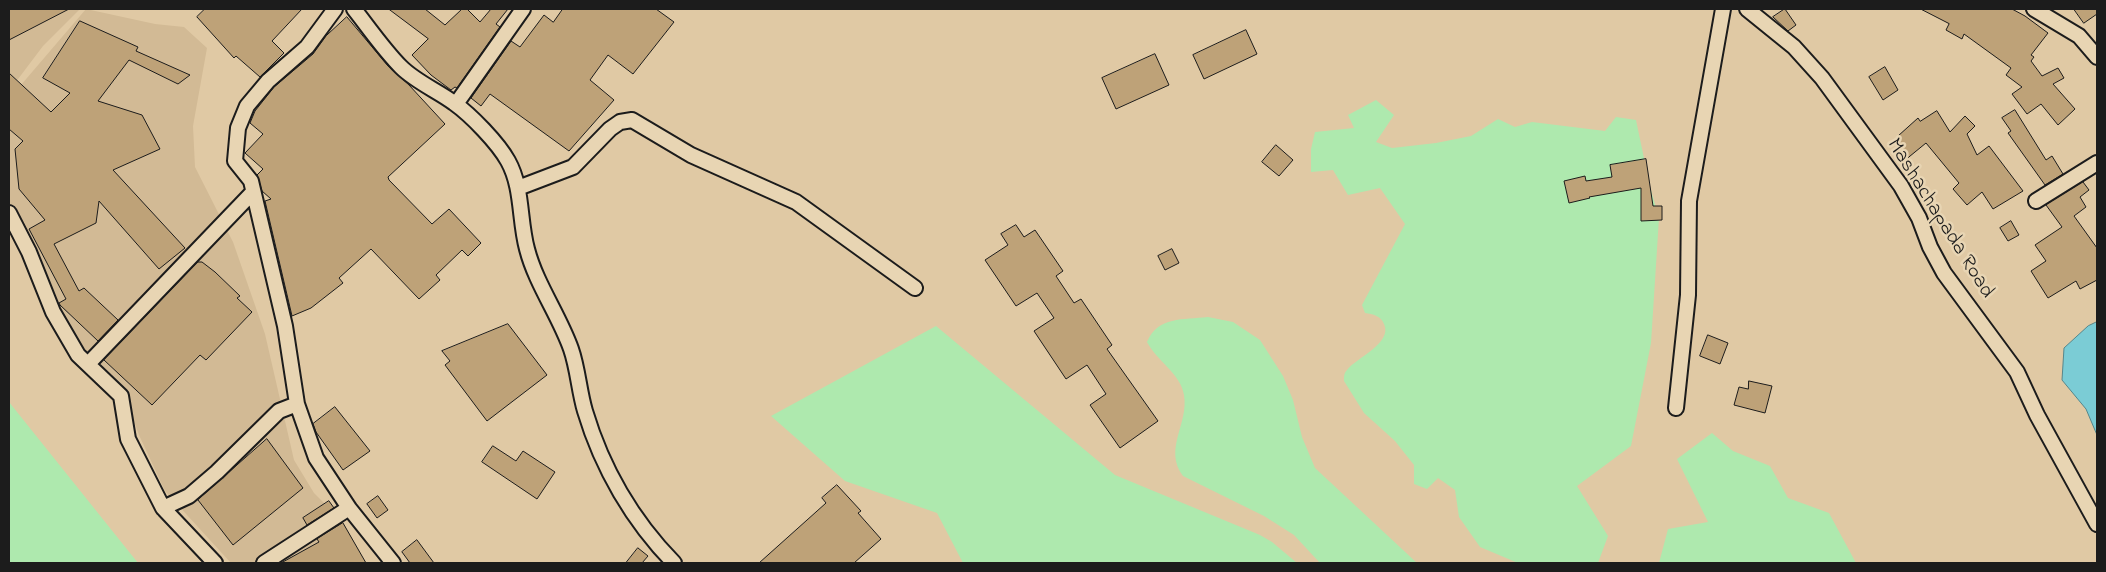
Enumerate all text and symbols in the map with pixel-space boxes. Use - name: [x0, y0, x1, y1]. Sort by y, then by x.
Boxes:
- street label: Mashachapada Road: [1880, 134, 1998, 304]

